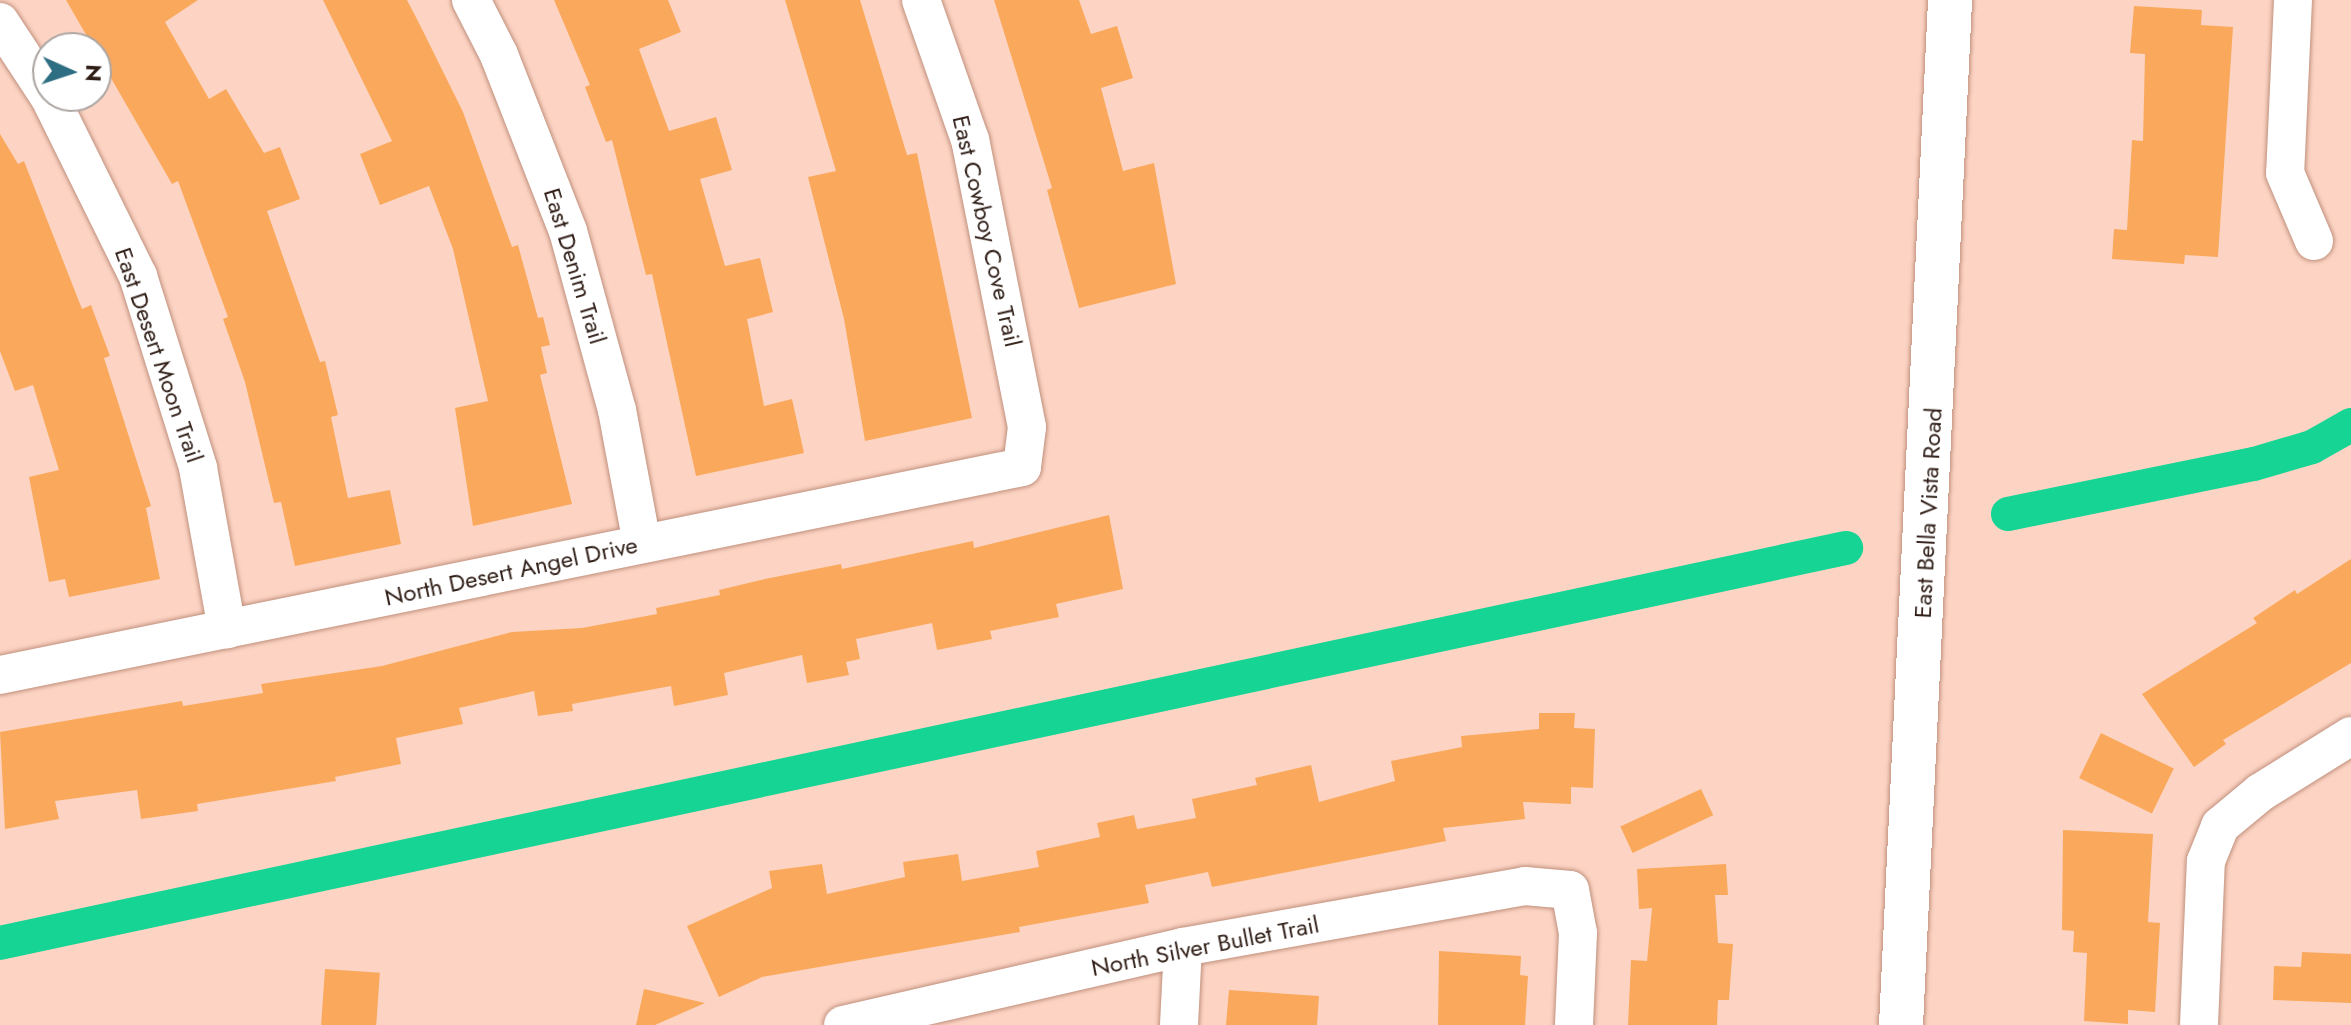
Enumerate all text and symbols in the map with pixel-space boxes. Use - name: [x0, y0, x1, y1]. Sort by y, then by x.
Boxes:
- north arrow: [32, 32, 112, 112]
- text: N: [78, 64, 110, 83]
- street label: East Cowboy Cove Trail: [946, 112, 1028, 350]
- street label: East Denim Trail: [538, 185, 612, 347]
- street label: East Desert Moon Trail: [109, 244, 209, 466]
- street label: East Bella Vista Road: [1908, 407, 1948, 619]
- street label: North Desert Angel Drive: [382, 530, 640, 612]
- street label: North Silver Bullet Trail: [1089, 910, 1321, 982]

